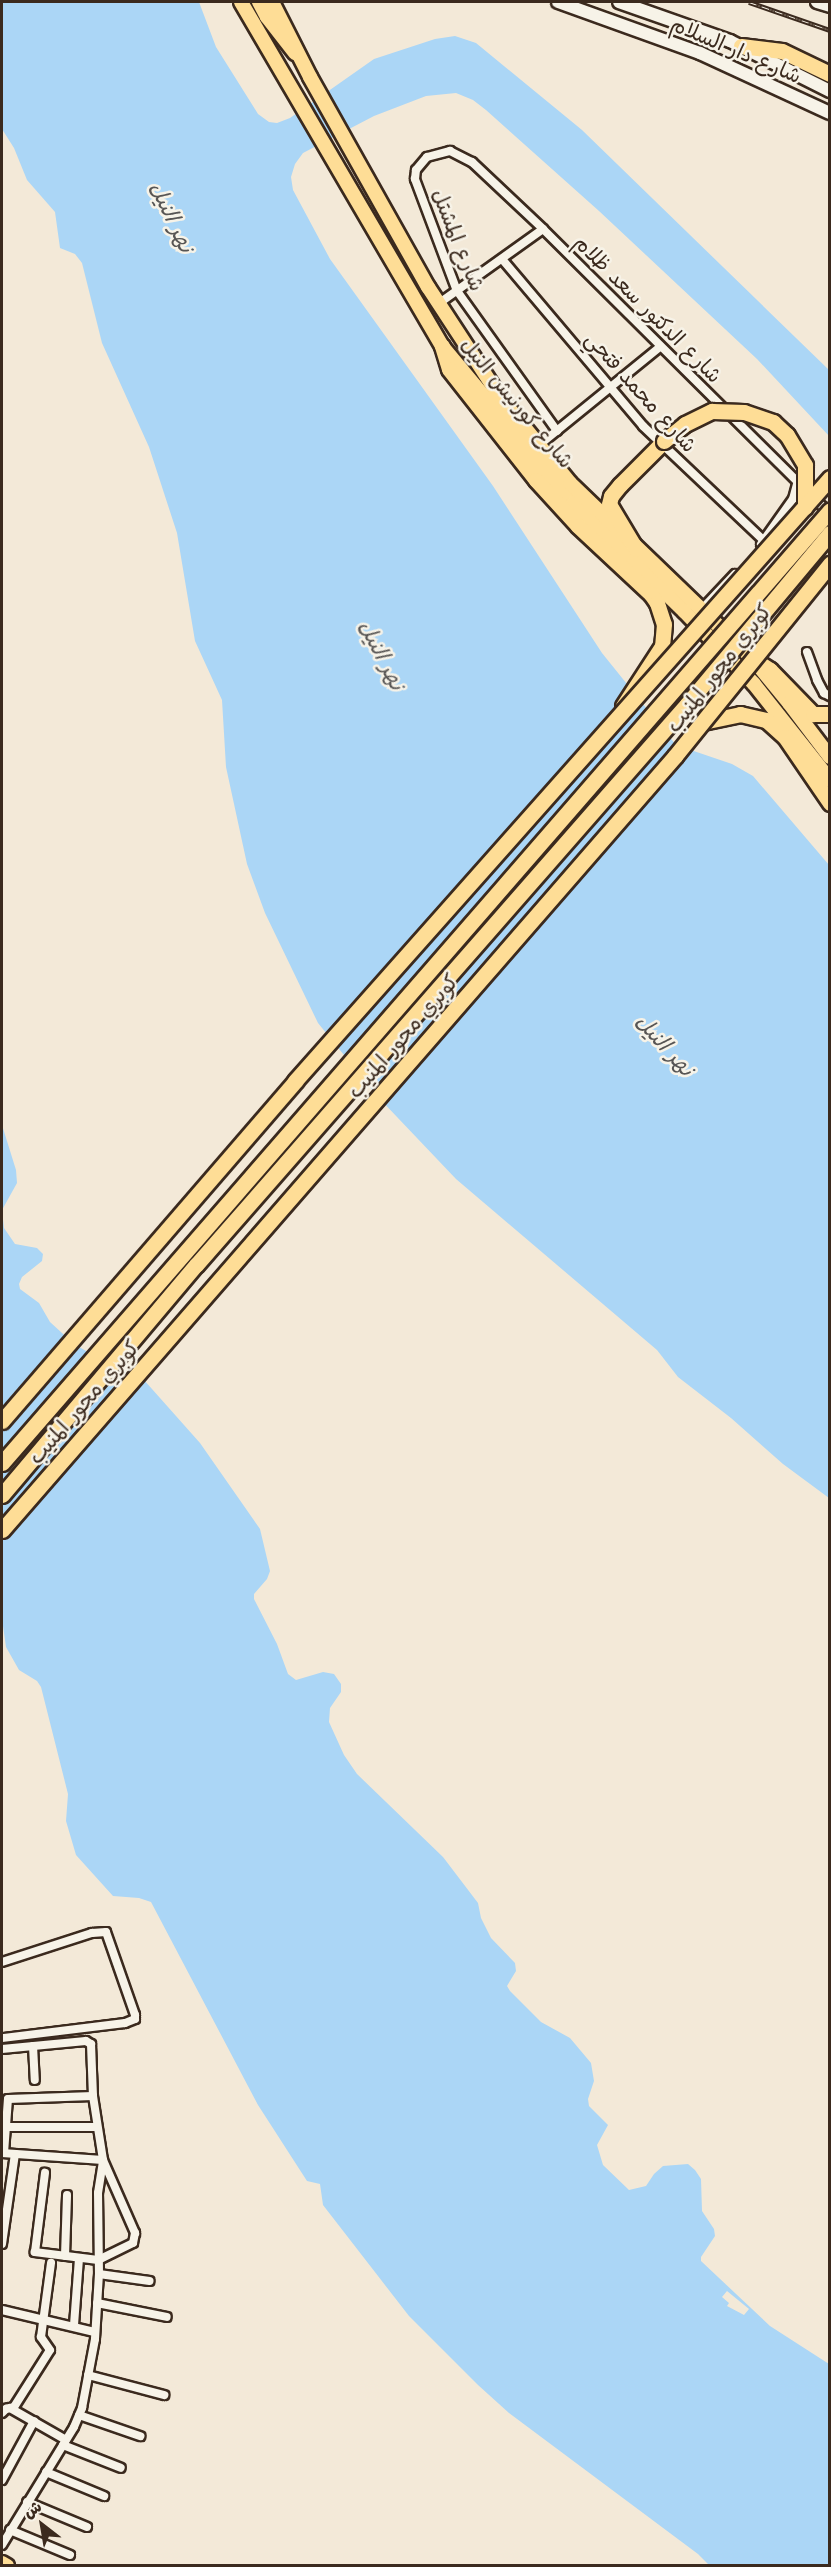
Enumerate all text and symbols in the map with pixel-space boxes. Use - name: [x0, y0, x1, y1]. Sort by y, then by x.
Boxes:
- street label: شارع دار السلام: [667, 11, 805, 89]
- water label: نهر النيل: [144, 178, 200, 256]
- street label: شارع المشتل: [426, 185, 490, 295]
- street label: شارع الدكتور سعد ظلام: [569, 230, 727, 388]
- street label: شارع محمد فتحي: [580, 326, 702, 458]
- street label: شارع كورنيش النيل: [455, 333, 579, 473]
- street label: كوبري محور المنيب: [661, 599, 777, 737]
- water label: نهر النيل: [353, 616, 411, 694]
- street label: كوبري محور المنيب: [342, 969, 464, 1103]
- water label: نهر النيل: [630, 1008, 700, 1082]
- street label: كوبري محور المنيب: [23, 1335, 145, 1469]
- north arrow: [12, 2495, 72, 2555]
- text: ش: [20, 2496, 45, 2523]

